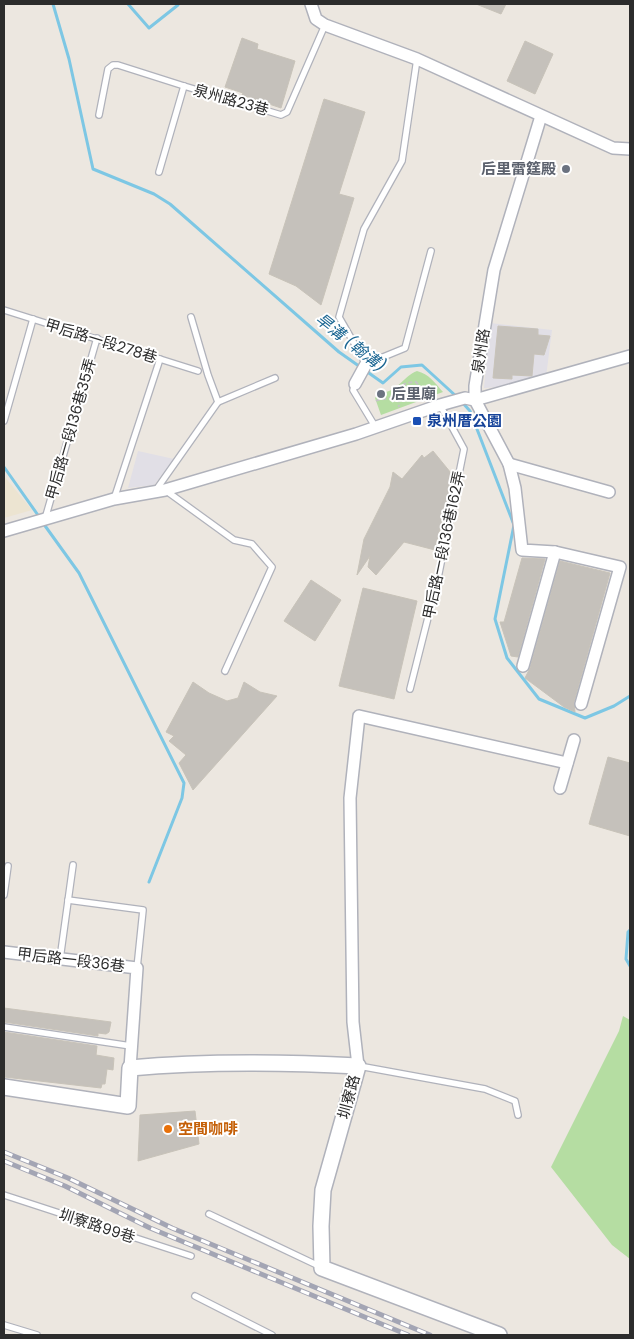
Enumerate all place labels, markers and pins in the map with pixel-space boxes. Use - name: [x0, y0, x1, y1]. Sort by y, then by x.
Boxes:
- place label: 后里雷筳殿: [481, 158, 556, 179]
- marker: 后里雷筳殿: [560, 163, 572, 175]
- place label: 后里廟: [391, 383, 436, 404]
- marker: 后里廟: [375, 388, 387, 400]
- place label: 泉州厝公園: [427, 410, 502, 431]
- marker: 泉州厝公園: [411, 415, 423, 427]
- place label: 空間咖啡: [178, 1118, 238, 1139]
- marker: 空間咖啡: [162, 1123, 174, 1135]

